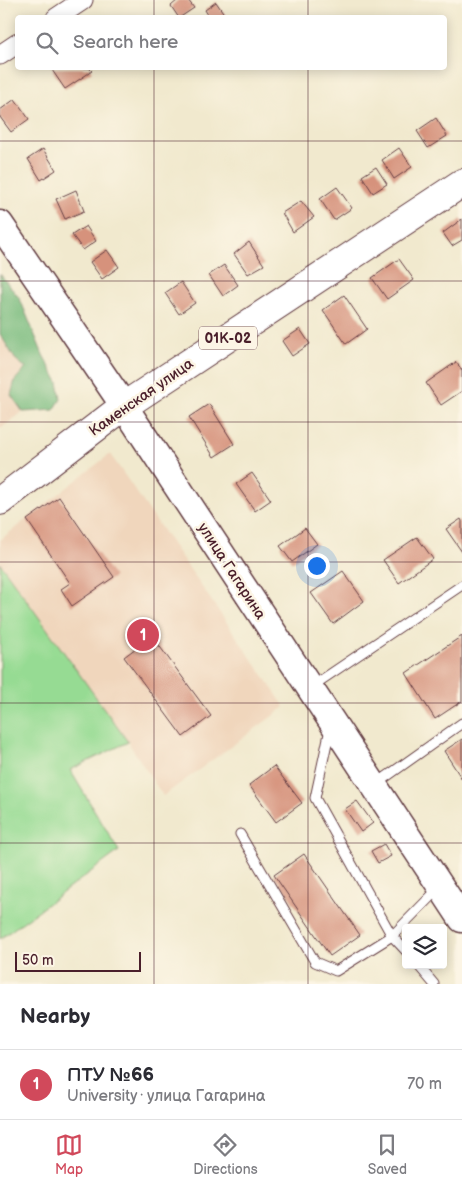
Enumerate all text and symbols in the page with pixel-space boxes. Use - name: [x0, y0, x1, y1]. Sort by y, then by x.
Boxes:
- search box: [15, 15, 447, 70]
- icon: search: [33, 29, 61, 57]
- text: Search here: [73, 31, 178, 54]
- road number: 01К-02: [199, 326, 257, 349]
- street label: Каменская улица: [85, 354, 197, 440]
- street label: улица Гагарина: [193, 519, 270, 623]
- your location: [304, 553, 330, 579]
- pin: 1: [127, 616, 159, 654]
- map controls: [402, 924, 447, 969]
- button: layers: [402, 924, 447, 969]
- scale bar: [15, 949, 141, 972]
- text: 50 m: [22, 952, 54, 969]
- text: Nearby: [20, 1004, 90, 1029]
- text: ПТУ №66: [67, 1064, 154, 1087]
- text: 1: [33, 1075, 39, 1094]
- text: 70 m: [407, 1075, 442, 1094]
- text: University · улица Гагарина: [67, 1087, 266, 1106]
- tab: Map: [55, 1131, 83, 1178]
- tab: Directions: [193, 1131, 258, 1178]
- tab: Saved: [368, 1131, 407, 1178]

